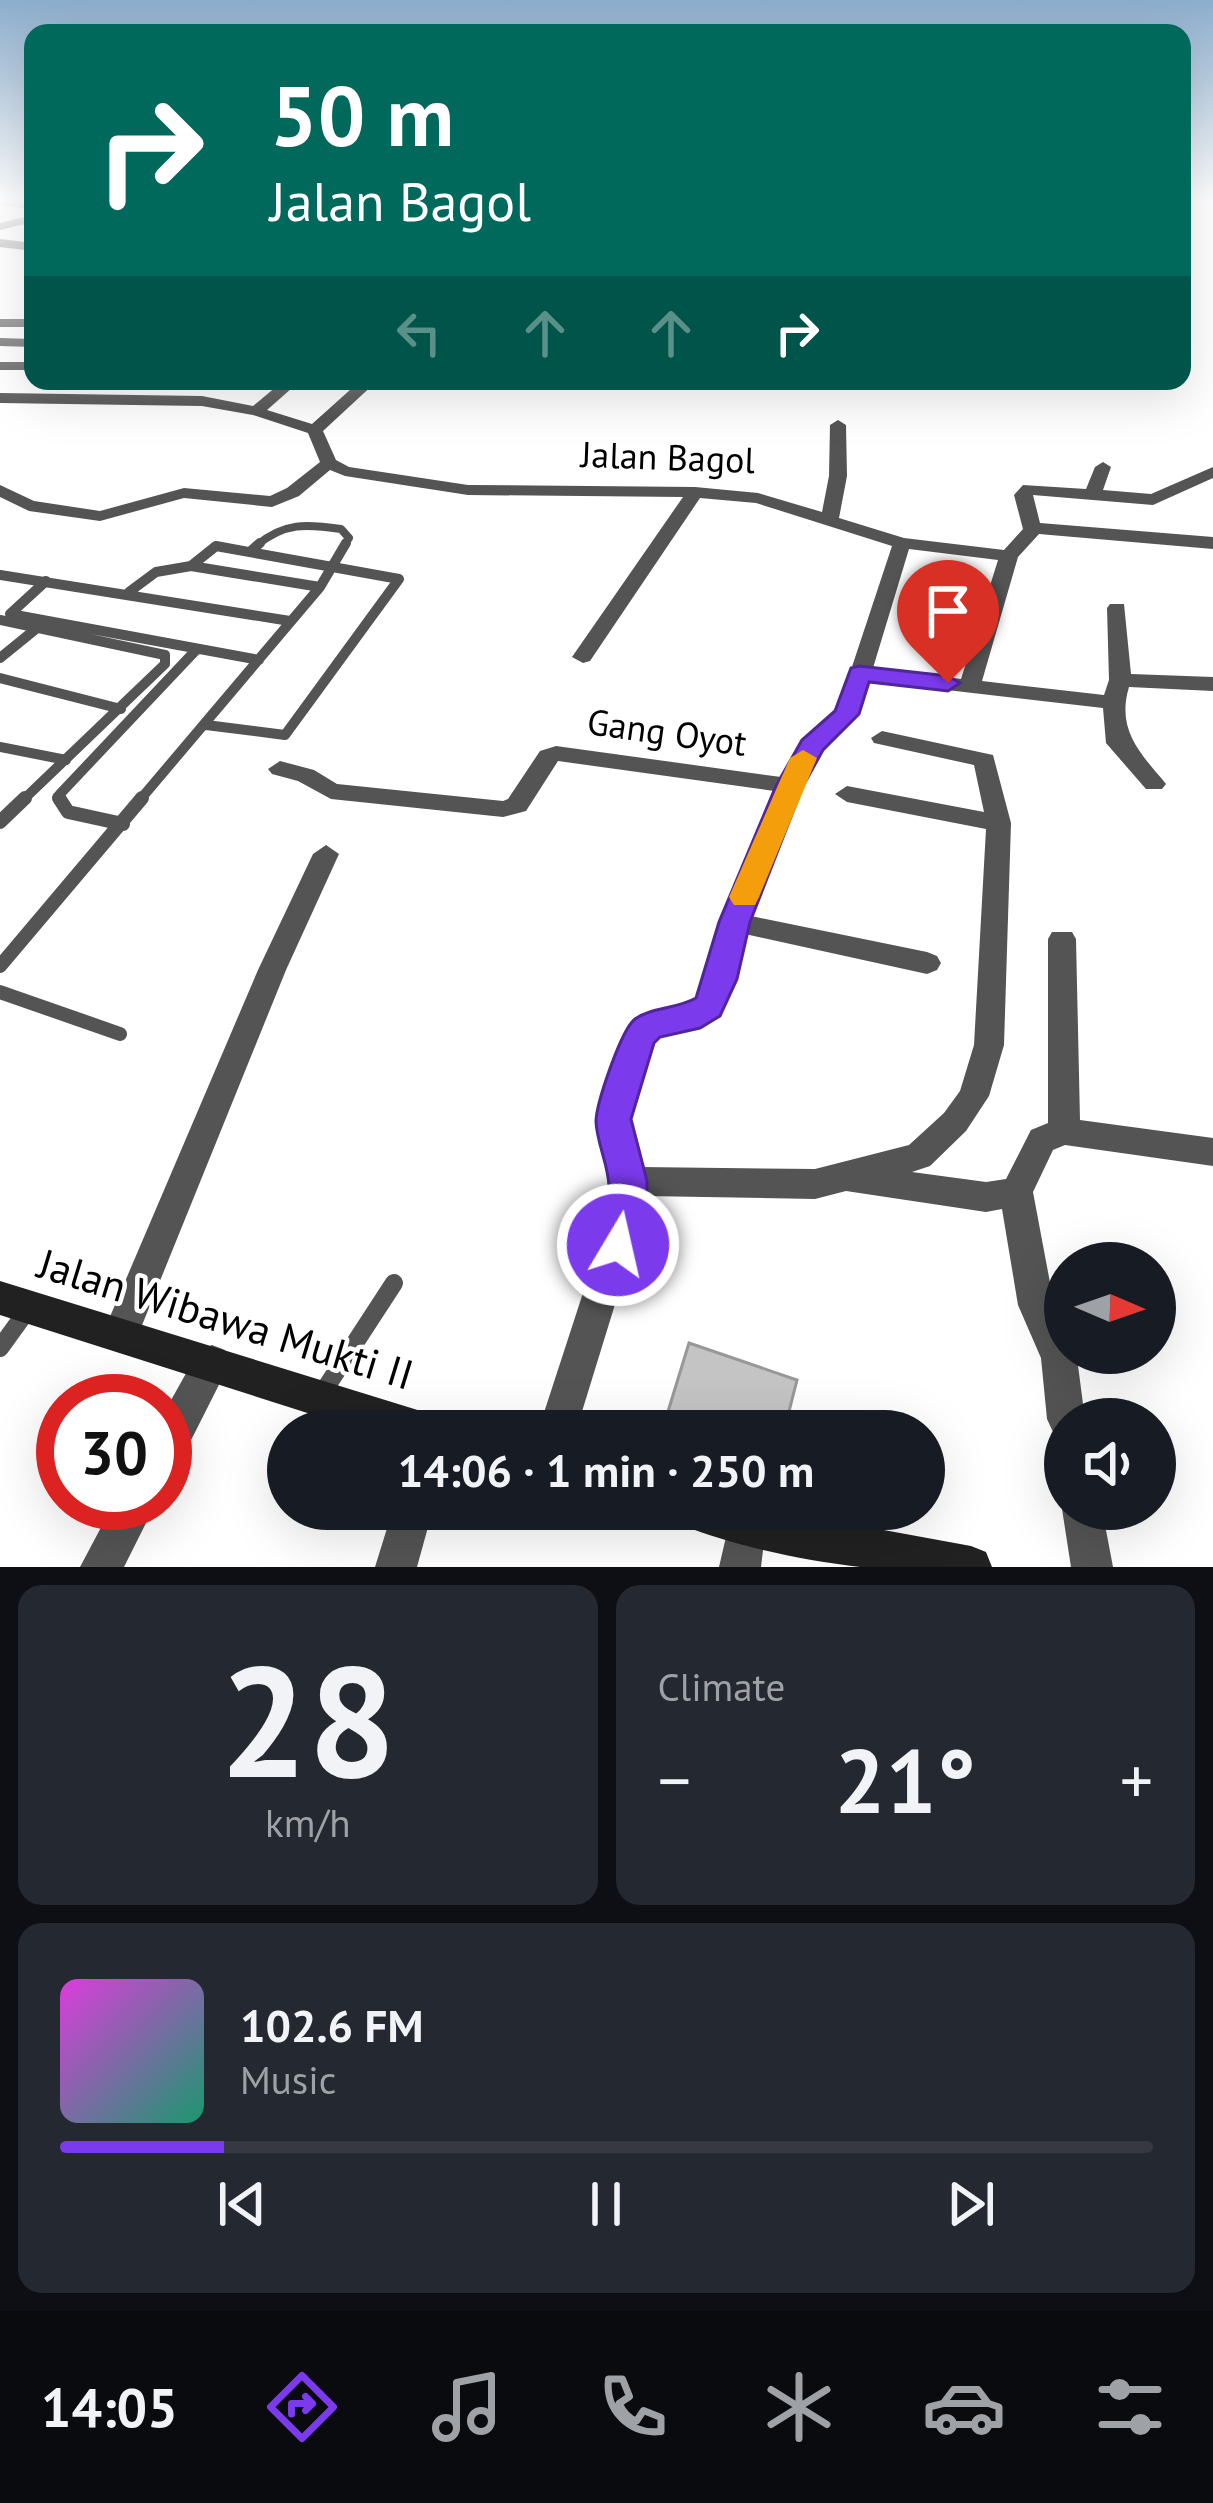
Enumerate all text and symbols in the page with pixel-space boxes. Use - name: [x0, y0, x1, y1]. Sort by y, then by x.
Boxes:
- text: 50 m: [270, 60, 454, 169]
- icon: right: [72, 72, 228, 228]
- text: Jalan Bagol: [270, 166, 531, 236]
- icon: left: [386, 300, 452, 366]
- icon: ahead: [512, 300, 578, 366]
- icon: ahead: [638, 300, 704, 366]
- icon: right: [764, 300, 830, 366]
- street label: Jalan Bagol: [578, 430, 756, 483]
- pin: [897, 560, 999, 683]
- icon: arrive: [915, 578, 981, 644]
- street label: Gang Oyot: [584, 697, 750, 766]
- position arrow: [555, 1182, 681, 1308]
- street label: Jalan Wibawa Mukti II: [30, 1235, 420, 1402]
- north arrow: [1044, 1242, 1176, 1374]
- map controls: [1044, 1242, 1176, 1530]
- speed limit sign: 30: [36, 1374, 192, 1530]
- button: sound: [1044, 1398, 1176, 1530]
- text: 14:06 · 1 min · 250 m: [398, 1441, 814, 1499]
- text: 28: [219, 1618, 396, 1820]
- text: Climate: [658, 1661, 785, 1712]
- text: 21°: [835, 1721, 976, 1838]
- text: −: [658, 1737, 691, 1822]
- text: +: [1120, 1737, 1153, 1822]
- text: km/h: [265, 1797, 351, 1848]
- text: 102.6 FM: [240, 1996, 423, 2054]
- text: Music: [240, 2054, 336, 2105]
- icon: previous: [209, 2171, 275, 2237]
- icon: pause: [573, 2171, 639, 2237]
- icon: next: [938, 2171, 1004, 2237]
- icon: directions: [260, 2365, 344, 2449]
- icon: music: [425, 2365, 509, 2449]
- icon: phone: [591, 2365, 675, 2449]
- icon: climate: [757, 2365, 841, 2449]
- icon: car: [922, 2365, 1006, 2449]
- icon: filters: [1088, 2365, 1172, 2449]
- text: 14:05: [41, 2372, 178, 2442]

